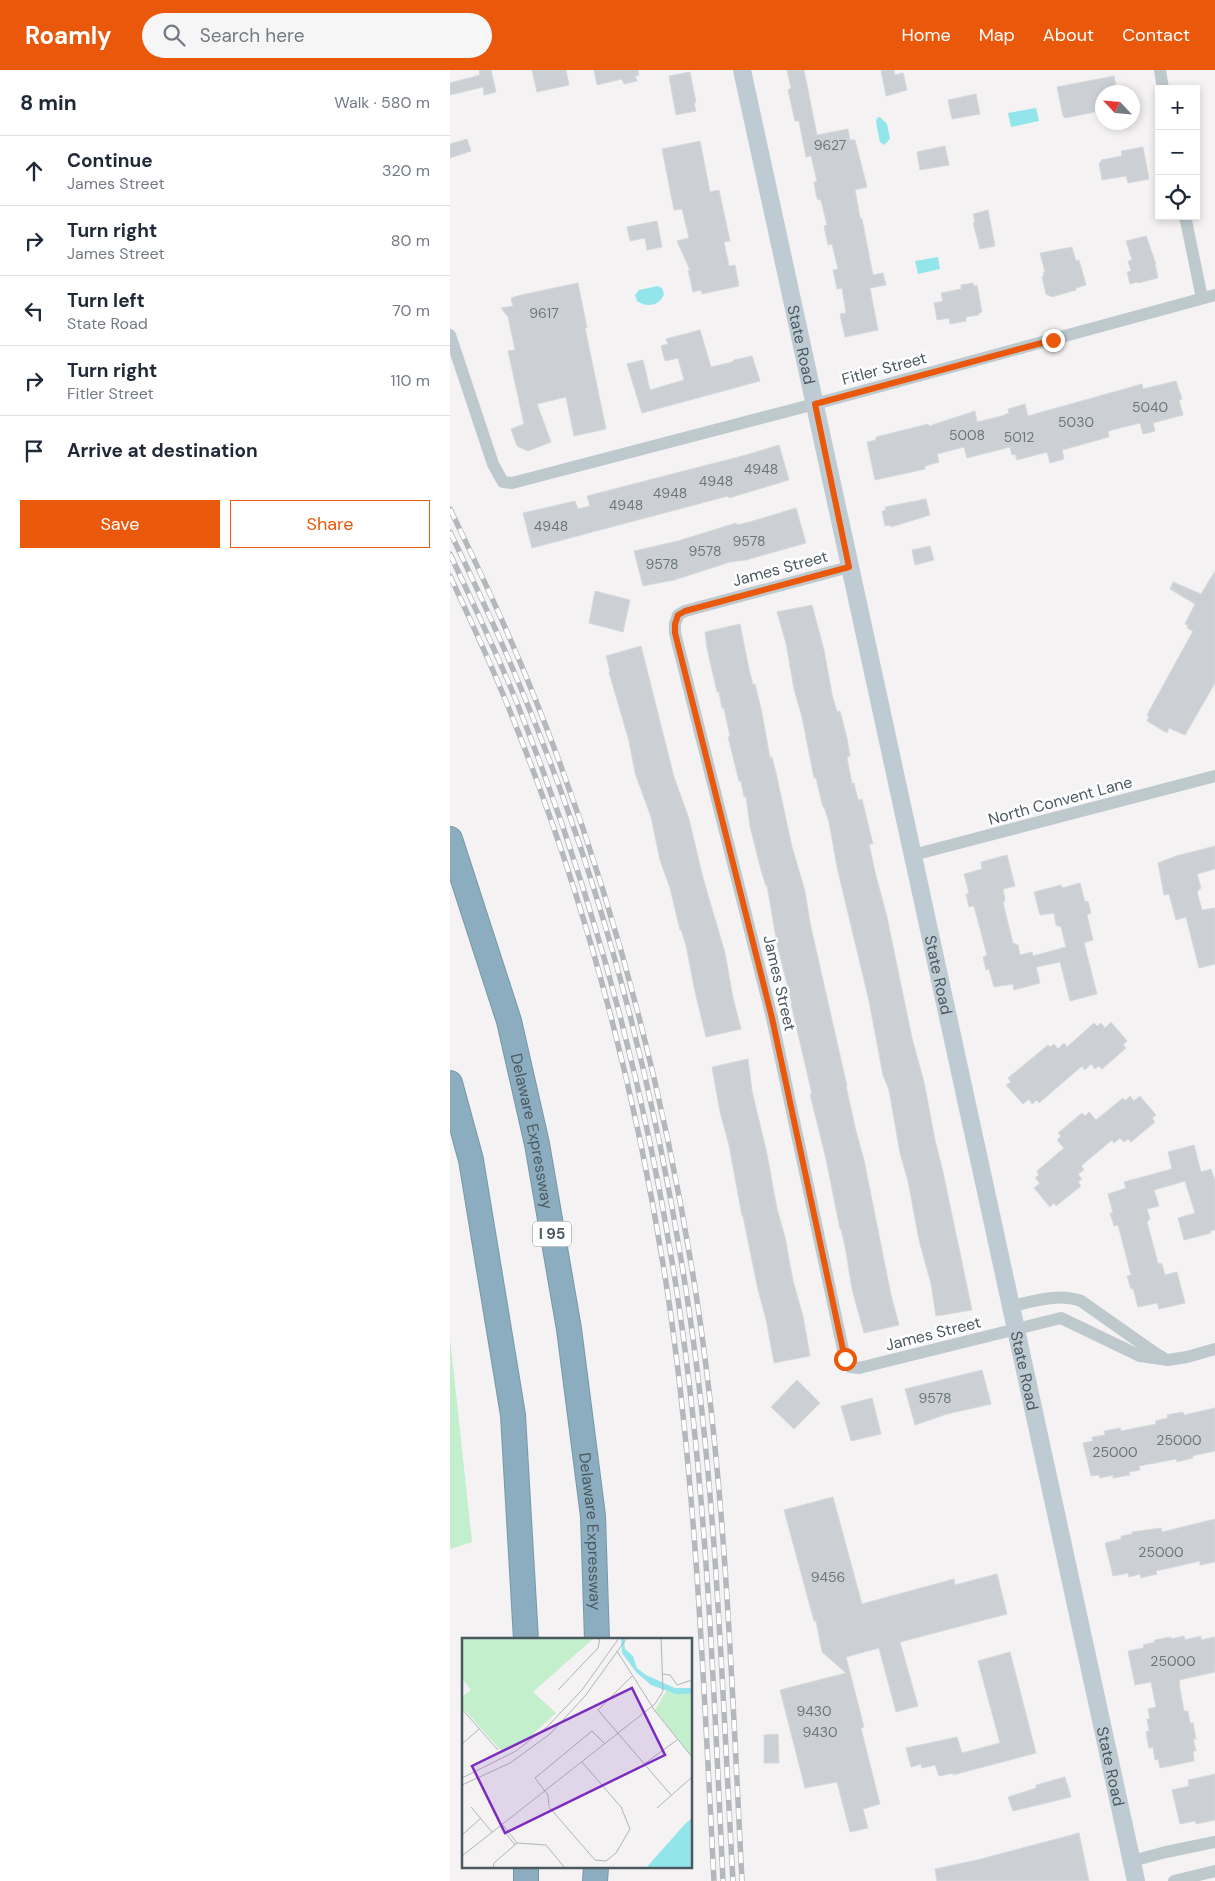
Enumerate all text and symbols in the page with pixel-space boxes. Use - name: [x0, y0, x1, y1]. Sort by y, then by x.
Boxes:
- search box: [142, 13, 492, 58]
- text: Roamly: [25, 20, 112, 51]
- icon: search: [160, 21, 188, 49]
- text: Search here: [200, 23, 304, 48]
- text: Home: [901, 23, 951, 47]
- text: Map: [979, 23, 1015, 47]
- text: About: [1043, 23, 1094, 47]
- text: Contact: [1122, 23, 1190, 47]
- north arrow: [1095, 85, 1140, 130]
- map controls: [1155, 85, 1200, 220]
- button: +: [1155, 85, 1200, 130]
- text: 8 min: [20, 89, 77, 117]
- text: Walk · 580 m: [334, 92, 430, 113]
- button: −: [1155, 130, 1200, 175]
- house number: 9627: [814, 136, 846, 154]
- text: Continue: [67, 148, 153, 173]
- icon: ahead: [20, 157, 48, 185]
- text: 320 m: [382, 160, 430, 181]
- text: James Street: [67, 173, 165, 194]
- button: locate: [1155, 175, 1200, 220]
- text: Turn right: [67, 218, 157, 243]
- icon: right: [20, 227, 48, 255]
- text: 80 m: [391, 230, 430, 251]
- text: James Street: [67, 243, 165, 264]
- text: Turn left: [67, 288, 145, 313]
- icon: left: [20, 297, 48, 325]
- text: 70 m: [392, 300, 430, 321]
- street label: State Road: [782, 303, 820, 386]
- house number: 9617: [529, 304, 559, 322]
- text: State Road: [67, 313, 148, 334]
- route end: [1042, 329, 1065, 352]
- street label: Fitler Street: [839, 347, 929, 390]
- text: Turn right: [67, 358, 157, 383]
- icon: right: [20, 367, 48, 395]
- text: 110 m: [391, 370, 430, 391]
- text: Fitler Street: [67, 383, 154, 404]
- house number: 5040: [1132, 398, 1168, 416]
- house number: 5030: [1058, 413, 1094, 431]
- house number: 5008: [949, 426, 985, 444]
- house number: 5012: [1004, 428, 1034, 446]
- icon: arrive: [20, 437, 48, 465]
- text: Arrive at destination: [67, 438, 258, 463]
- house number: 4948: [744, 460, 778, 478]
- house number: 4948: [699, 472, 733, 490]
- house number: 4948: [653, 484, 687, 502]
- house number: 4948: [609, 496, 643, 514]
- button: Save: [20, 500, 220, 548]
- button: Share: [230, 500, 430, 548]
- house number: 4948: [534, 517, 568, 535]
- house number: 9578: [733, 532, 765, 550]
- house number: 9578: [689, 542, 721, 560]
- street label: James Street: [730, 546, 830, 591]
- house number: 9578: [646, 555, 678, 573]
- street label: North Convent Lane: [986, 771, 1135, 830]
- street label: James Street: [758, 933, 801, 1033]
- street label: State Road: [920, 933, 957, 1017]
- street label: Delaware Expressway: [506, 1051, 558, 1211]
- road number: I 95: [533, 1222, 571, 1246]
- street label: James Street: [883, 1311, 983, 1355]
- street label: State Road: [1006, 1329, 1043, 1412]
- route start: [834, 1348, 857, 1371]
- house number: 9578: [919, 1389, 951, 1407]
- house number: 25000: [1156, 1431, 1202, 1449]
- house number: 25000: [1092, 1443, 1138, 1461]
- street label: Delaware Expressway: [574, 1451, 606, 1611]
- house number: 25000: [1138, 1543, 1184, 1561]
- house number: 9456: [811, 1568, 845, 1586]
- inset map: [462, 1638, 692, 1868]
- house number: 25000: [1150, 1652, 1196, 1670]
- house number: 9430: [796, 1702, 832, 1720]
- house number: 9430: [802, 1723, 838, 1741]
- street label: State Road: [1092, 1725, 1129, 1808]

